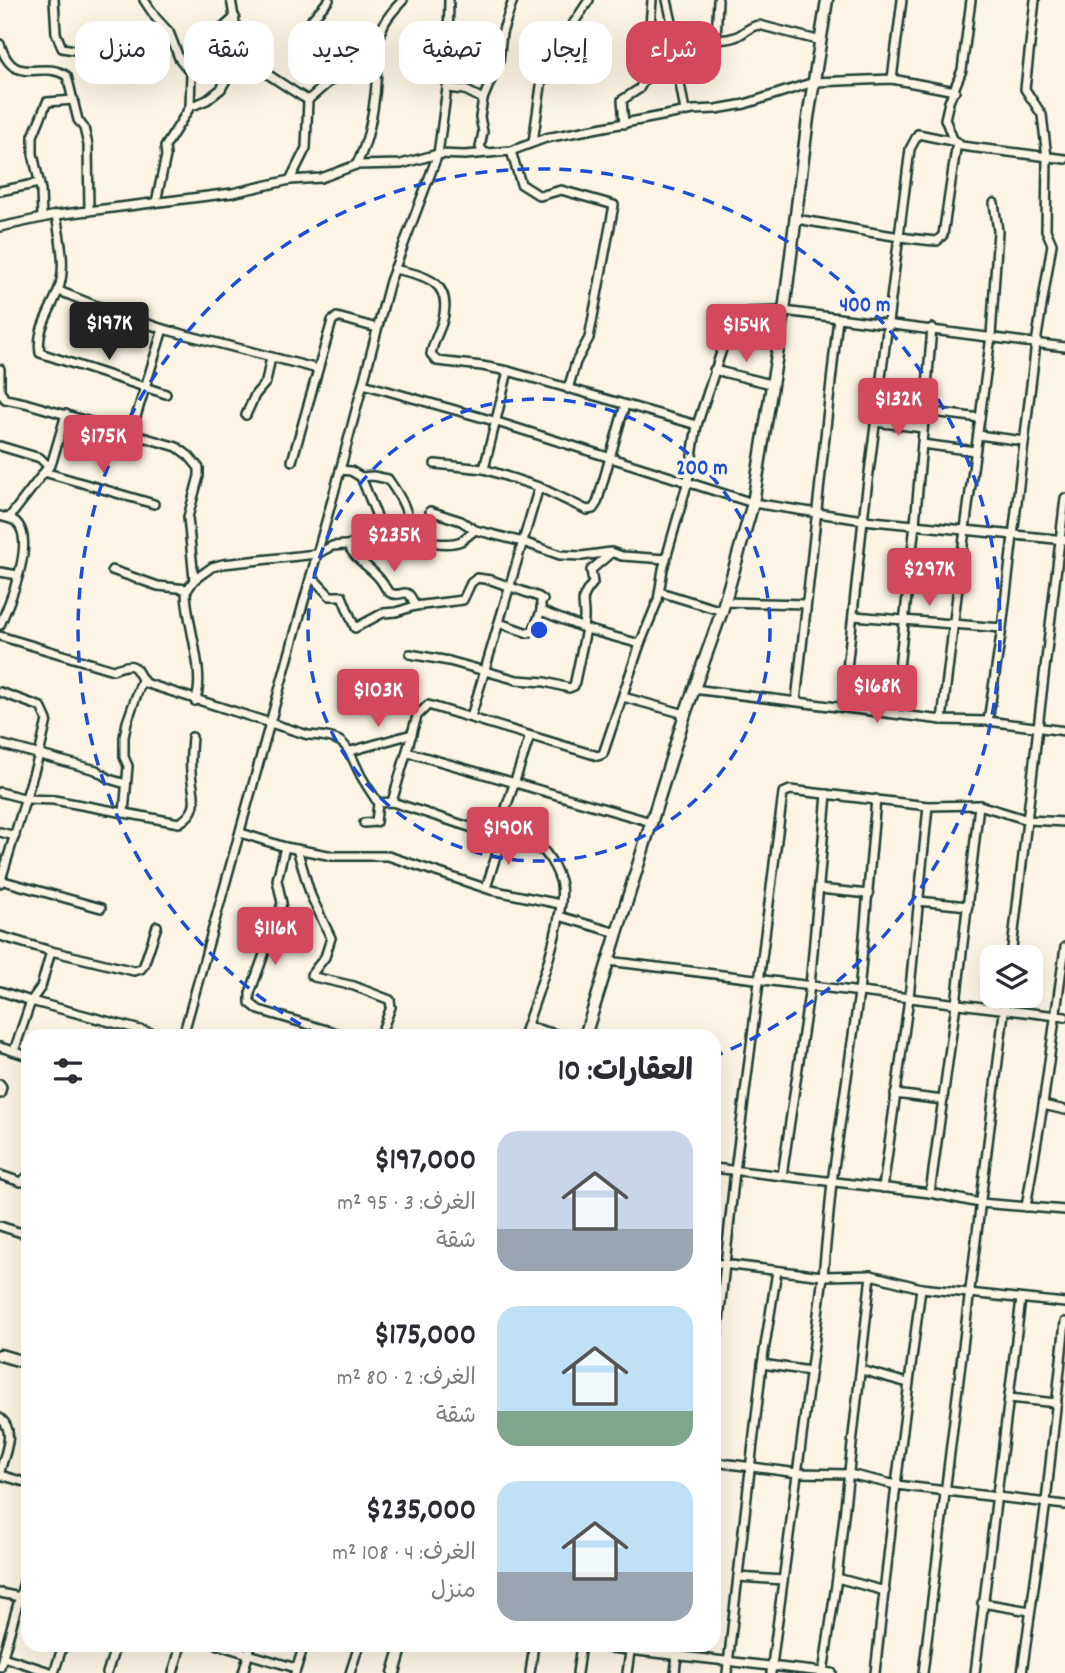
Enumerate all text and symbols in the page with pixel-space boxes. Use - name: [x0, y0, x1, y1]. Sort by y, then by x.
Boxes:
- chip: منزل: [75, 21, 170, 84]
- chip: شقة: [184, 21, 274, 84]
- chip: جديد: [288, 21, 385, 84]
- chip: تصفية: [399, 21, 505, 84]
- chip: إيجار: [519, 21, 612, 84]
- chip: شراء: [626, 21, 721, 84]
- text: 400 m: [840, 292, 890, 322]
- pin: $197K: [60, 302, 158, 362]
- pin: $154K: [697, 304, 795, 364]
- text: $197K: [86, 308, 132, 341]
- text: $154K: [722, 310, 770, 343]
- pin: $132K: [849, 378, 947, 438]
- text: $132K: [874, 384, 922, 417]
- pin: $175K: [54, 416, 152, 475]
- text: $175K: [80, 421, 126, 454]
- text: 200 m: [676, 455, 728, 485]
- pin: $235K: [345, 514, 443, 574]
- text: $235K: [367, 520, 421, 553]
- pin: $297K: [880, 548, 978, 608]
- text: $297K: [903, 554, 955, 587]
- centre of rings: [527, 618, 551, 642]
- pin: $168K: [828, 666, 926, 725]
- pin: $103K: [329, 670, 427, 729]
- text: $168K: [853, 671, 901, 704]
- text: $103K: [353, 675, 403, 708]
- pin: $190K: [459, 808, 557, 867]
- text: $190K: [483, 813, 533, 846]
- pin: $116K: [226, 908, 324, 967]
- text: $116K: [253, 913, 297, 946]
- map controls: [980, 945, 1043, 1008]
- button: layers: [980, 945, 1043, 1008]
- icon: filters: [49, 1052, 87, 1090]
- text: العقارات: 10: [558, 1052, 693, 1095]
- text: $197,000: [374, 1141, 476, 1184]
- icon: home: [553, 1159, 637, 1243]
- text: الغرف: 3 · 95 m²: [337, 1188, 476, 1221]
- text: شقة: [436, 1226, 476, 1259]
- text: $175,000: [374, 1316, 476, 1359]
- icon: home: [553, 1334, 637, 1418]
- text: الغرف: 2 · 80 m²: [337, 1363, 476, 1396]
- text: شقة: [436, 1401, 476, 1434]
- text: $235,000: [366, 1491, 476, 1534]
- icon: home: [553, 1509, 637, 1593]
- text: الغرف: 4 · 108 m²: [332, 1538, 476, 1571]
- text: منزل: [431, 1576, 476, 1609]

